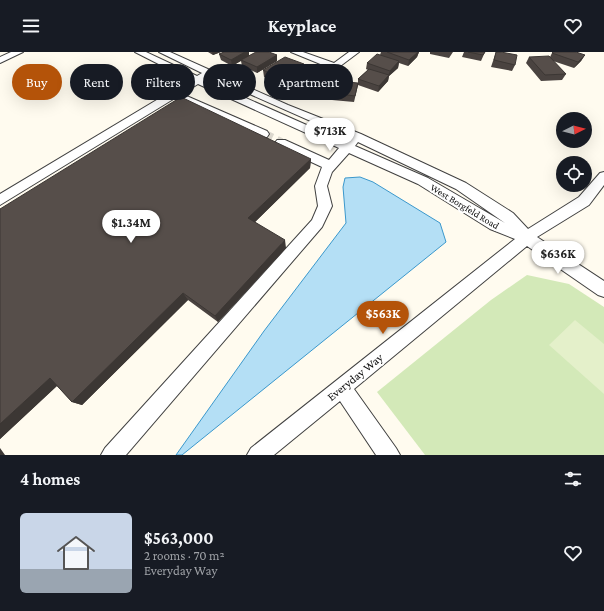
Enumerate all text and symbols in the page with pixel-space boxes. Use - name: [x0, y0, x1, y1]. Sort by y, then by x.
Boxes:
- icon: menu: [20, 15, 42, 37]
- icon: heart: [562, 15, 584, 37]
- text: Keyplace: [268, 16, 336, 36]
- chip: Buy: [12, 64, 62, 100]
- chip: Rent: [70, 64, 123, 100]
- chip: Filters: [131, 64, 195, 100]
- chip: New: [203, 64, 256, 100]
- chip: Apartment: [264, 64, 353, 100]
- north arrow: [556, 112, 592, 148]
- map controls: [556, 112, 592, 192]
- pin: $713K: [302, 118, 358, 152]
- text: $713K: [314, 123, 346, 138]
- button: locate: [556, 156, 592, 192]
- street label: West Borgfeld Road: [428, 182, 502, 232]
- pin: $1.34M: [98, 210, 164, 244]
- text: $1.34M: [111, 215, 151, 230]
- pin: $636K: [530, 241, 586, 275]
- text: $636K: [540, 246, 576, 261]
- pin: $563K: [355, 301, 411, 335]
- text: $563K: [366, 306, 400, 321]
- street label: Everyday Way: [324, 350, 386, 404]
- icon: filters: [562, 468, 584, 490]
- text: 4 homes: [20, 470, 80, 489]
- icon: home: [52, 529, 100, 577]
- text: $563,000: [144, 529, 214, 548]
- icon: heart: [562, 542, 584, 564]
- text: 2 rooms · 70 m²: [144, 548, 225, 563]
- text: Everyday Way: [144, 563, 217, 578]

